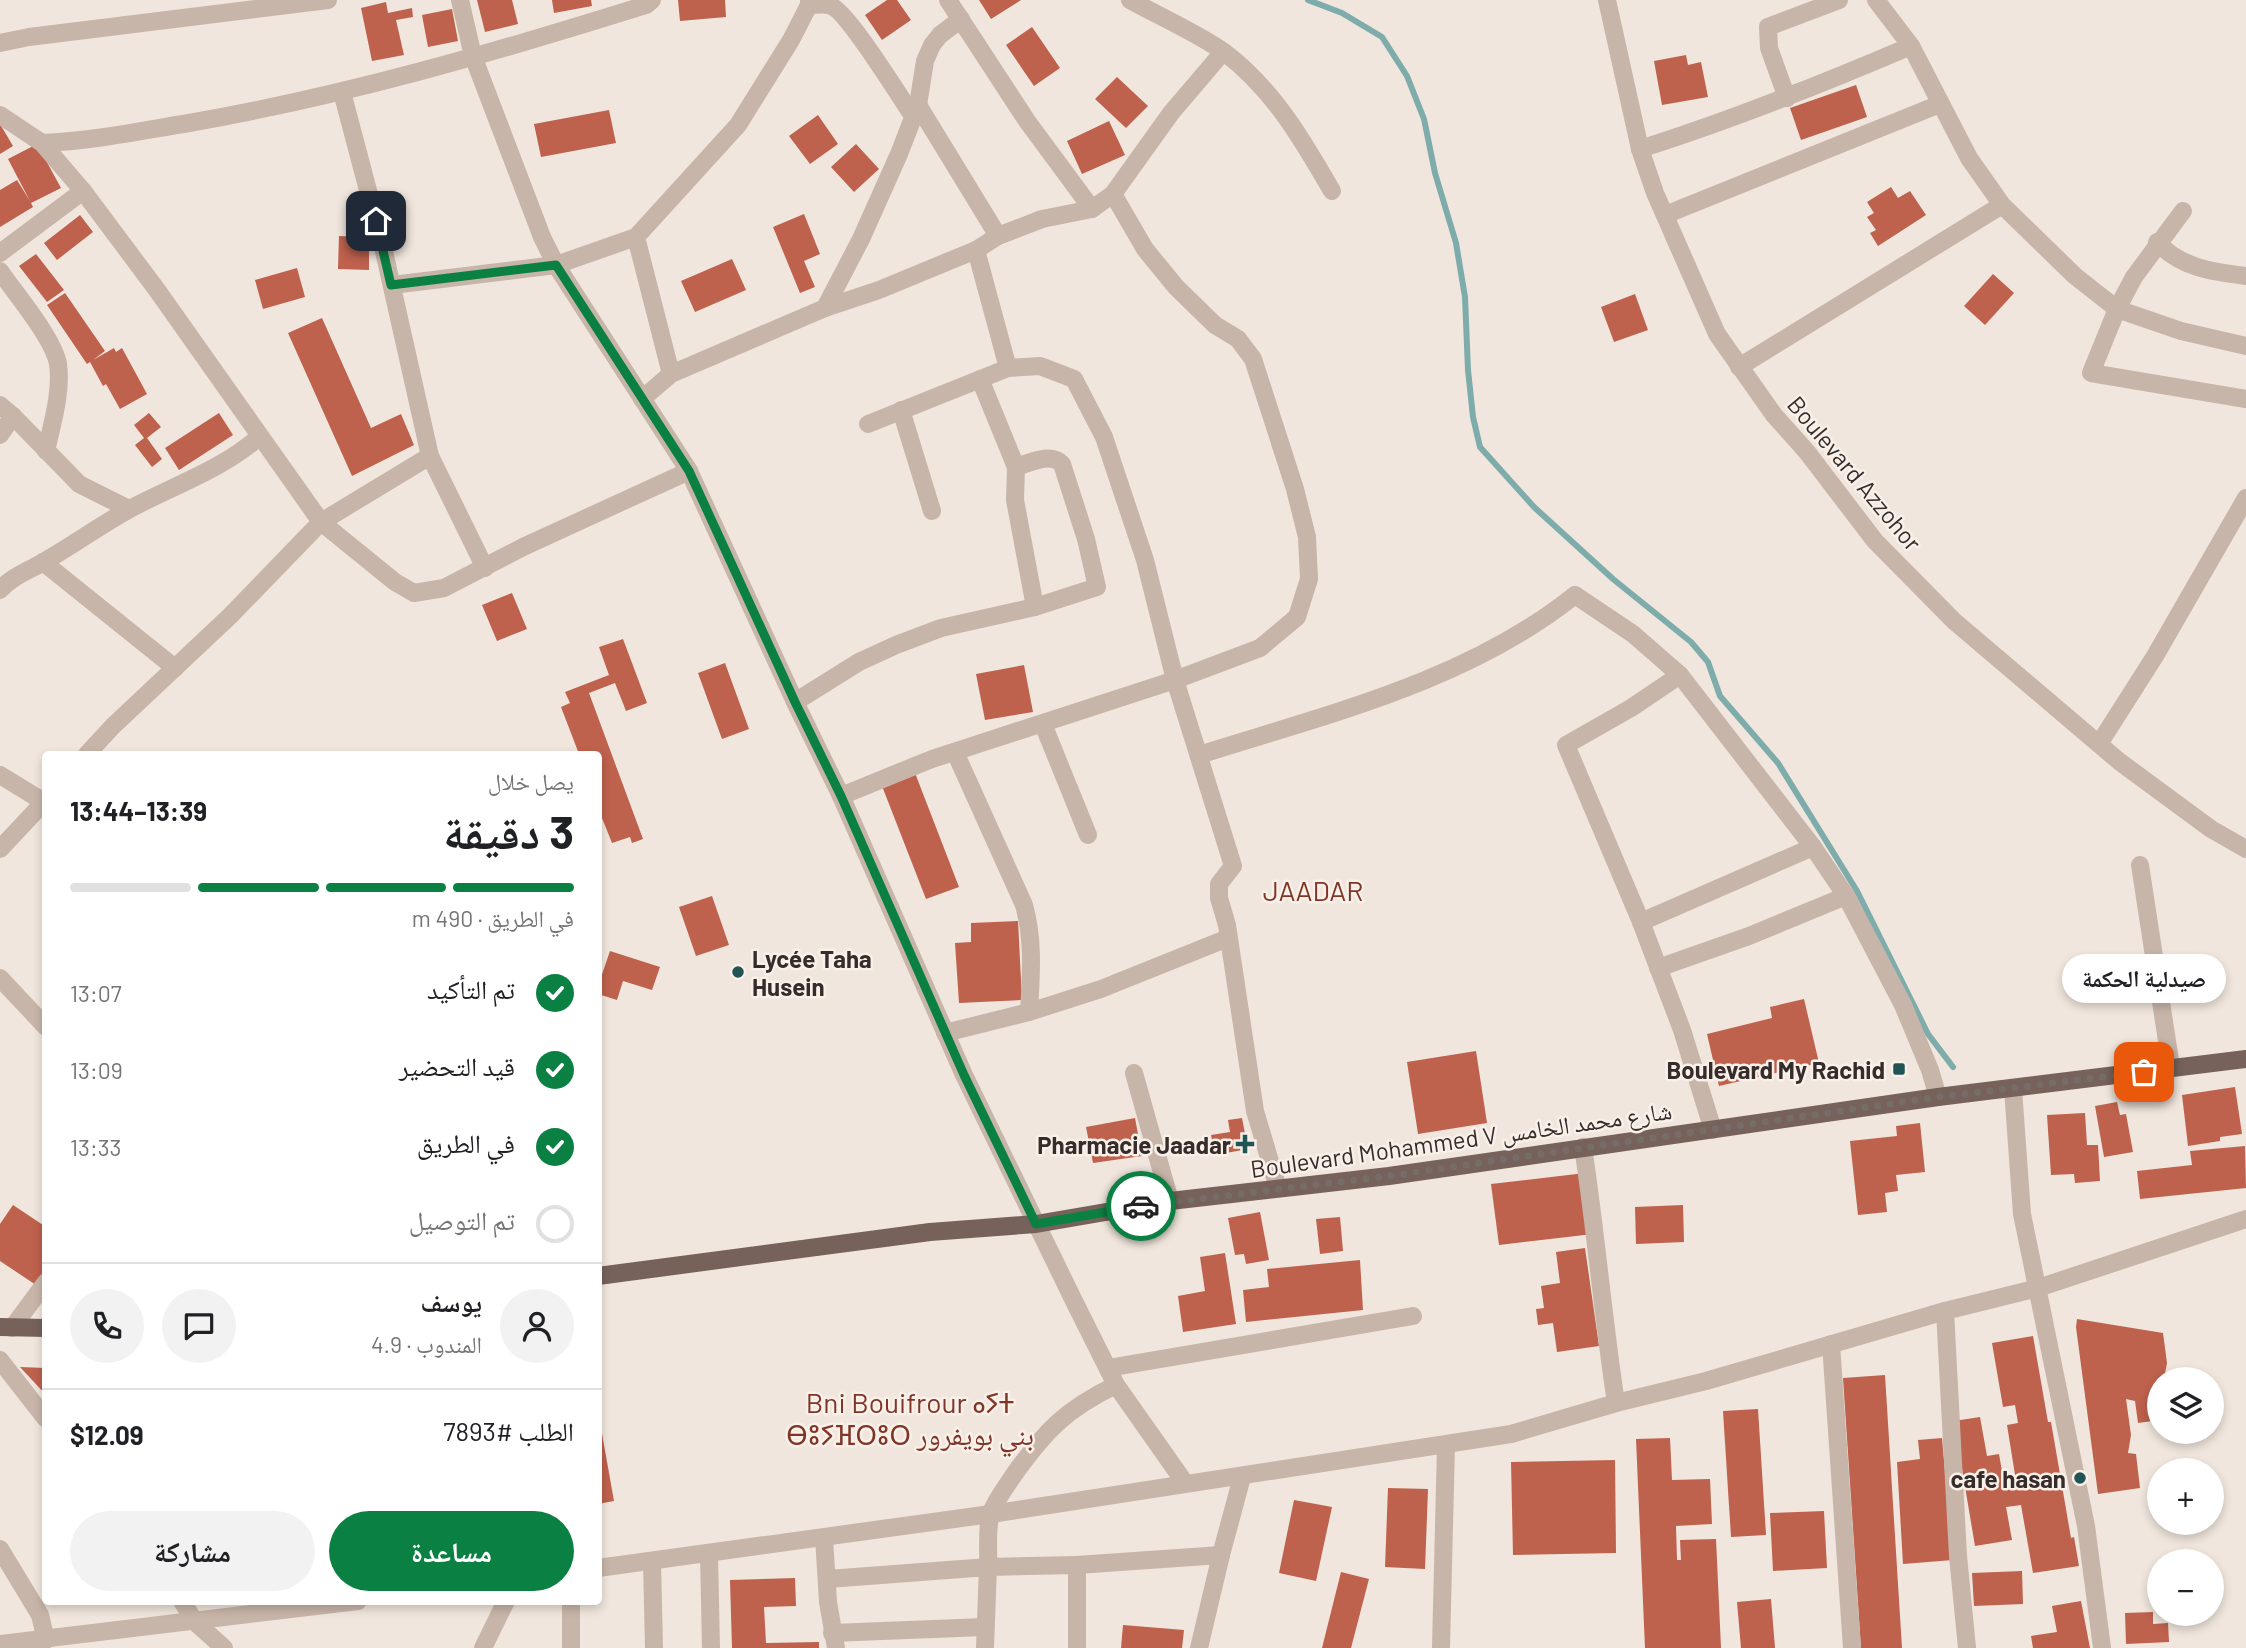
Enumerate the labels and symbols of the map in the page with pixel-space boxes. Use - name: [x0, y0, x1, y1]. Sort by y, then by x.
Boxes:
- pin: [346, 191, 406, 251]
- street label: Boulevard Azzohor: [1782, 390, 1928, 556]
- district label: JAADAR: [1263, 873, 1363, 907]
- place label: Lycée Taha Husein: [752, 944, 872, 1001]
- callout: صيدلية الحكمة: [2062, 953, 2226, 1002]
- marker: Lycée Taha Husein: [730, 964, 746, 980]
- pin: [2114, 1042, 2174, 1102]
- place label: Boulevard My Rachid: [1666, 1055, 1885, 1084]
- marker: Boulevard My Rachid: [1891, 1061, 1907, 1077]
- street label: Boulevard Mohammed V شارع محمد الخامس: [1248, 1095, 1674, 1185]
- place label: Pharmacie Jaadar: [1037, 1130, 1231, 1159]
- marker: Pharmacie Jaadar: [1237, 1136, 1253, 1152]
- courier: [1106, 1171, 1176, 1241]
- district label: Bni Bouifrour ⴰⵢⵜ ⴱⵓⵢⴼⵔⵓⵔ بني بويفرور: [786, 1385, 1034, 1458]
- place label: cafe hasan: [1951, 1464, 2066, 1493]
- marker: cafe hasan: [2072, 1470, 2088, 1486]

